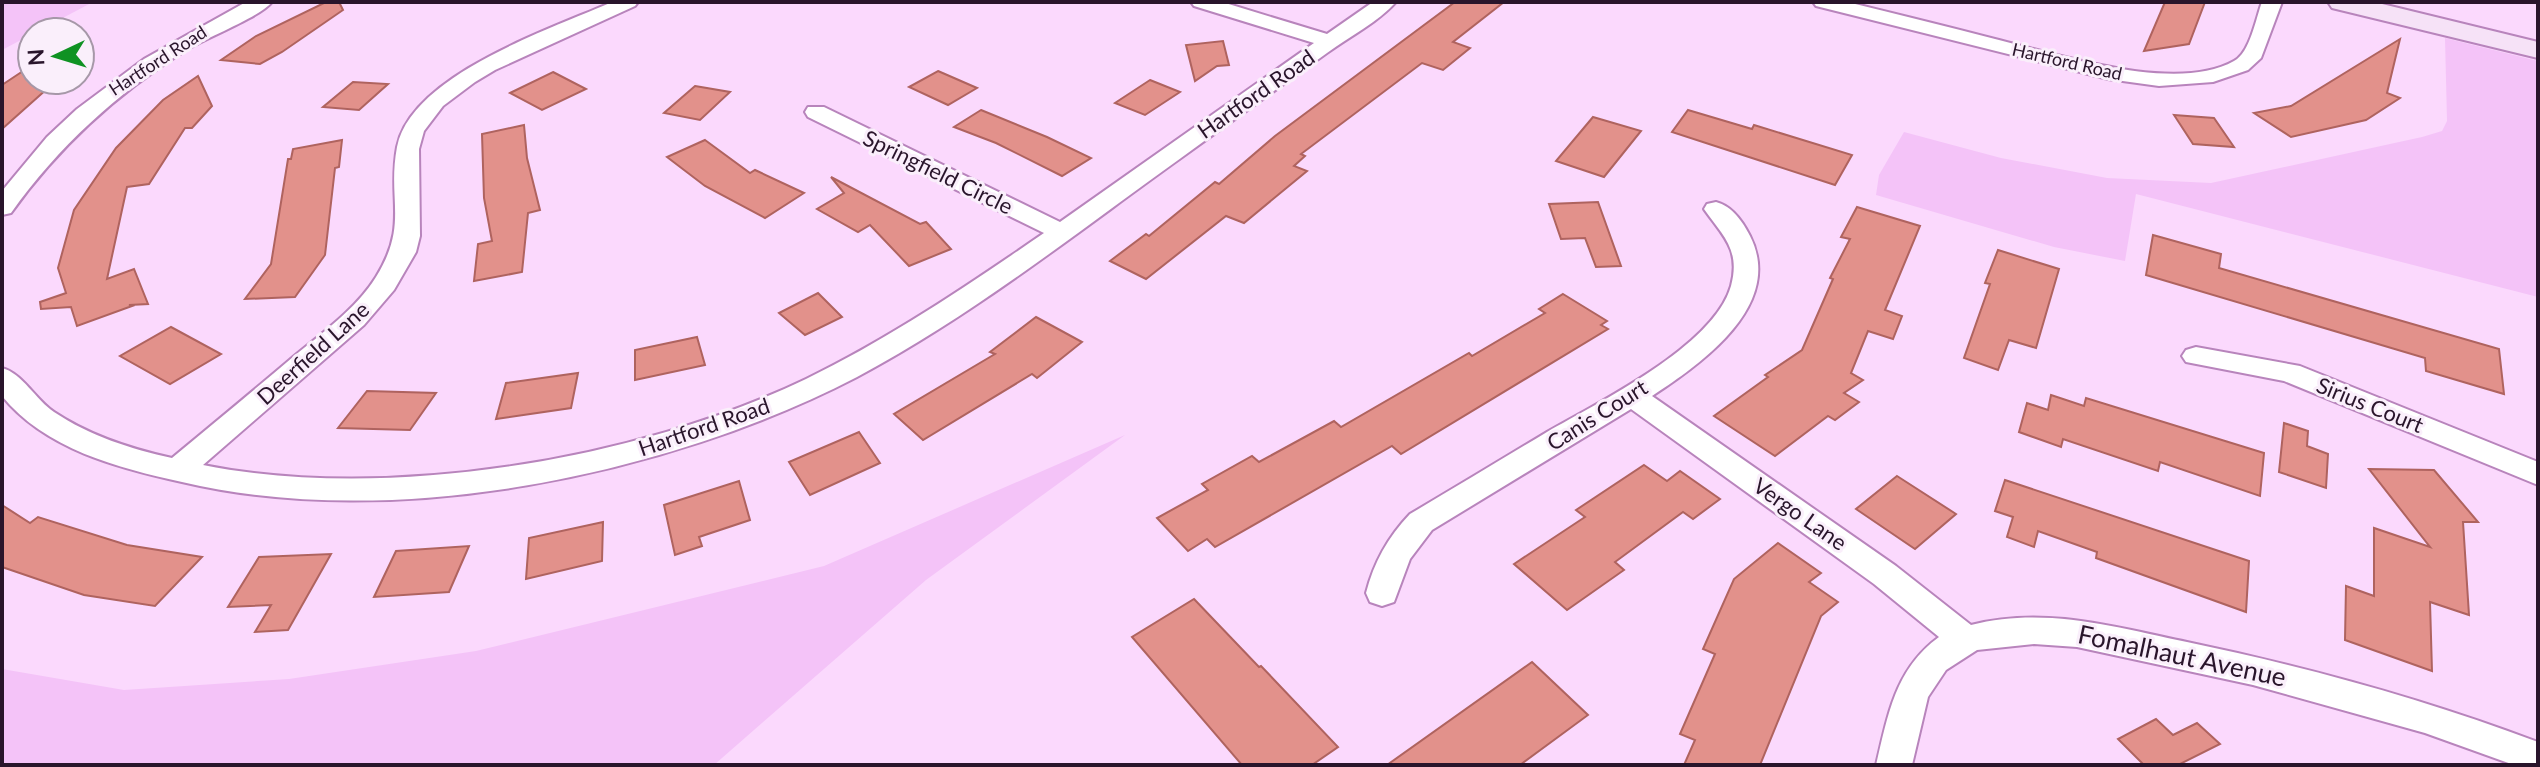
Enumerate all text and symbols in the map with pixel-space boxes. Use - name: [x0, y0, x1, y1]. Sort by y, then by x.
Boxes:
- north arrow: [16, 16, 96, 96]
- street label: Hartford Road: [104, 20, 210, 100]
- street label: Hartford Road: [2010, 38, 2124, 84]
- street label: Hartford Road: [1192, 43, 1320, 144]
- text: N: [21, 48, 50, 67]
- street label: Springfield Circle: [859, 124, 1017, 219]
- street label: Deerfield Lane: [251, 295, 374, 410]
- street label: Sirius Court: [2313, 371, 2428, 438]
- street label: Canis Court: [1541, 373, 1652, 456]
- street label: Hartford Road: [635, 391, 773, 462]
- street label: Vergo Lane: [1748, 472, 1852, 556]
- street label: Fomalhaut Avenue: [2075, 617, 2289, 693]

